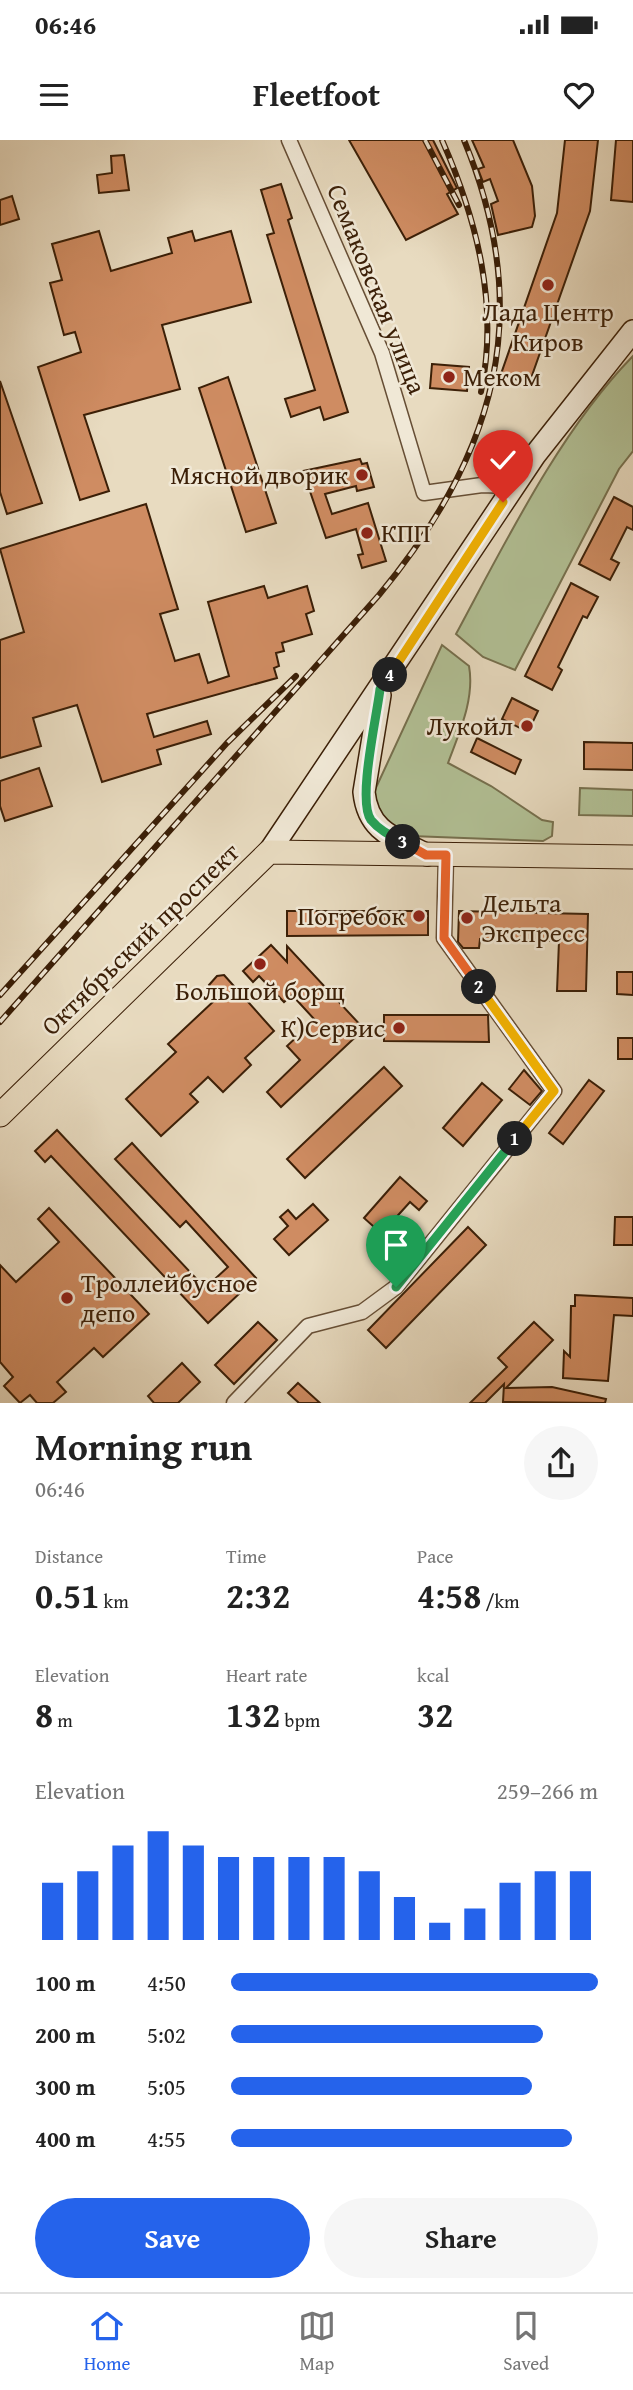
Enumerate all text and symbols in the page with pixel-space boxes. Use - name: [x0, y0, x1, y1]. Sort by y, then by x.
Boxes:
- text: 06:46: [35, 5, 96, 44]
- text: Fleetfoot: [253, 71, 380, 118]
- icon: menu: [35, 76, 73, 114]
- icon: heart: [560, 76, 598, 114]
- street label: Семаковская улица: [318, 178, 438, 400]
- marker: Лада Центр Киров: [540, 277, 556, 293]
- place label: Лада Центр Киров: [482, 292, 614, 361]
- place label: Меком: [463, 357, 541, 396]
- marker: Меком: [441, 369, 457, 385]
- pin: [473, 430, 533, 502]
- icon: check: [484, 441, 522, 479]
- place label: Мясной дворик: [170, 455, 348, 494]
- marker: Мясной дворик: [354, 467, 370, 483]
- place label: КПП: [381, 513, 431, 552]
- marker: КПП: [359, 525, 375, 541]
- pin: 4: [372, 658, 408, 692]
- text: 4: [385, 660, 394, 688]
- place label: Лукойл: [427, 706, 513, 745]
- marker: Лукойл: [519, 718, 535, 734]
- pin: 3: [386, 824, 420, 860]
- text: 3: [398, 827, 407, 855]
- street label: Октябрьский проспект: [31, 833, 248, 1044]
- place label: Дельта Экспресс: [480, 883, 585, 952]
- place label: Погребок: [298, 896, 405, 935]
- marker: Погребок: [411, 908, 427, 924]
- marker: Дельта Экспресс: [459, 910, 475, 926]
- marker: Большой борщ: [252, 956, 268, 972]
- pin: 2: [462, 970, 496, 1004]
- place label: Большой борщ: [175, 971, 345, 1010]
- text: 2: [474, 972, 483, 1000]
- place label: К)Сервис: [281, 1008, 385, 1047]
- marker: К)Сервис: [391, 1020, 407, 1036]
- pin: 1: [498, 1122, 532, 1156]
- text: 1: [510, 1124, 519, 1152]
- pin: [366, 1215, 426, 1287]
- icon: arrive: [377, 1226, 415, 1264]
- place label: Троллейбусное депо: [81, 1263, 258, 1332]
- marker: Троллейбусное депо: [59, 1290, 75, 1306]
- text: Morning run: [35, 1418, 252, 1474]
- button: share: [524, 1426, 598, 1500]
- text: 06:46: [35, 1472, 85, 1505]
- text: Distance: [35, 1542, 103, 1570]
- text: Time: [226, 1542, 266, 1570]
- text: Pace: [417, 1542, 454, 1570]
- text: 0.51: [35, 1570, 99, 1621]
- text: 2:32: [226, 1570, 290, 1621]
- text: 4:58: [417, 1570, 481, 1621]
- text: km: [99, 1587, 129, 1615]
- text: /km: [481, 1587, 520, 1615]
- text: Elevation: [35, 1661, 109, 1689]
- text: Heart rate: [226, 1661, 307, 1689]
- text: kcal: [417, 1661, 449, 1689]
- text: 8: [35, 1689, 53, 1740]
- text: 132: [226, 1689, 280, 1740]
- text: 32: [417, 1689, 453, 1740]
- text: m: [53, 1706, 73, 1734]
- text: bpm: [280, 1706, 320, 1734]
- text: Elevation: [35, 1774, 125, 1807]
- text: 259–266 m: [497, 1774, 598, 1807]
- text: 100 m: [35, 1966, 96, 1999]
- text: 4:50: [147, 1966, 186, 1999]
- text: 200 m: [35, 2018, 96, 2051]
- text: 5:02: [147, 2018, 186, 2051]
- text: 300 m: [35, 2070, 96, 2103]
- text: 5:05: [147, 2070, 186, 2103]
- text: 400 m: [35, 2122, 96, 2155]
- text: 4:55: [147, 2122, 186, 2155]
- button: Save: [35, 2198, 310, 2278]
- button: Share: [324, 2198, 598, 2278]
- tab: Home: [84, 2307, 130, 2377]
- tab: Map: [298, 2307, 336, 2377]
- tab: Saved: [503, 2307, 549, 2377]

